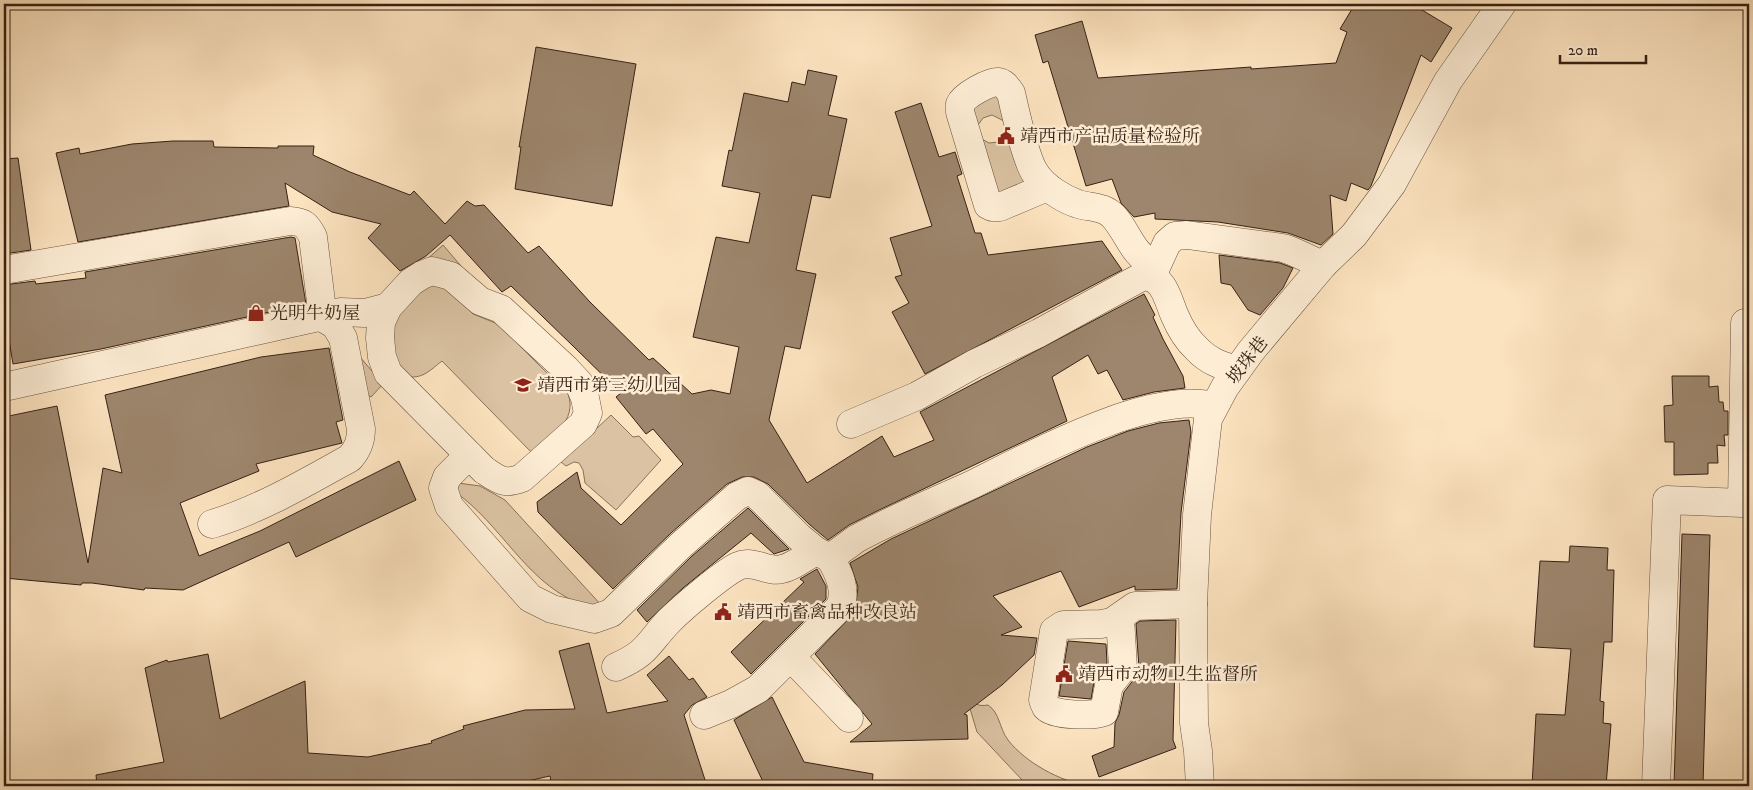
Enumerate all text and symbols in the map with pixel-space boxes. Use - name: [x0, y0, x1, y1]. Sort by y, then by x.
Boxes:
- scale bar: [1560, 32, 1647, 64]
- text: 20 m: [1568, 41, 1598, 60]
- public building icon: 靖西市产品质量检验所: [996, 126, 1016, 146]
- place label: 靖西市产品质量检验所: [1020, 126, 1200, 148]
- shop icon: 光明牛奶屋: [246, 303, 266, 323]
- place label: 光明牛奶屋: [270, 303, 360, 325]
- street label: 坡珠巷: [1222, 333, 1273, 389]
- school or university icon: 靖西市第三幼儿园: [513, 375, 533, 395]
- place label: 靖西市第三幼儿园: [537, 375, 681, 397]
- public building icon: 靖西市畜禽品种改良站: [713, 602, 733, 622]
- place label: 靖西市畜禽品种改良站: [737, 602, 917, 624]
- public building icon: 靖西市动物卫生监督所: [1054, 664, 1074, 684]
- place label: 靖西市动物卫生监督所: [1078, 664, 1258, 686]

